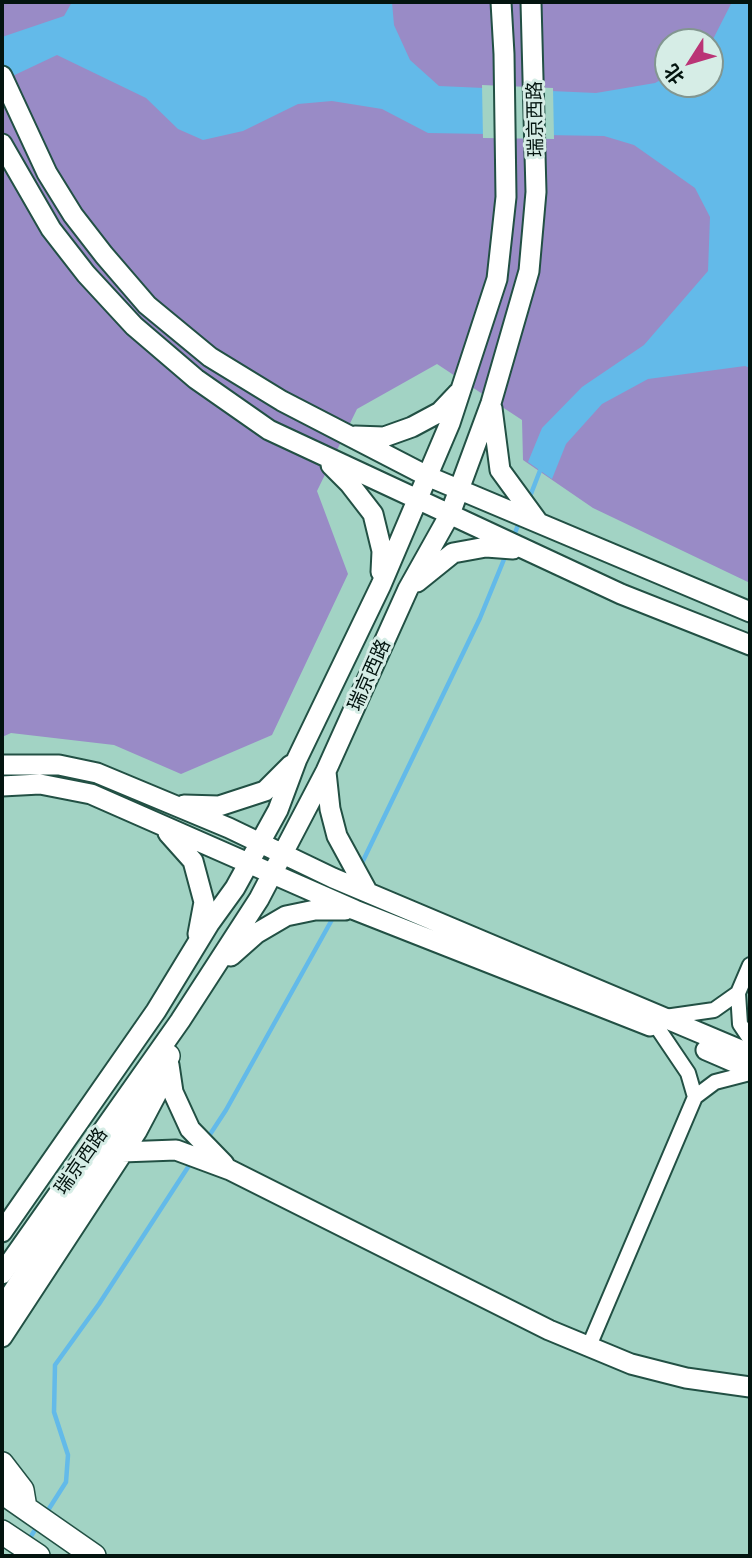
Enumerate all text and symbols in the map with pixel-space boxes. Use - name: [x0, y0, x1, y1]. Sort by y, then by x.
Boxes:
- north arrow: [654, 28, 724, 98]
- text: 北: [659, 60, 688, 89]
- street label: 瑞京西路: [523, 81, 547, 157]
- street label: 瑞京西路: [343, 636, 395, 714]
- street label: 瑞京西路: [50, 1123, 112, 1199]

